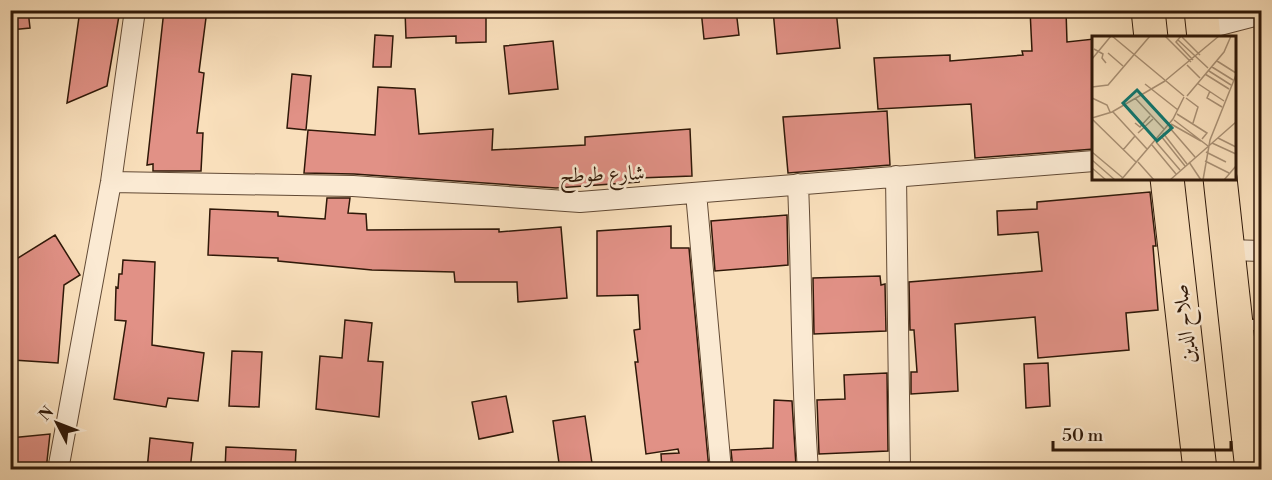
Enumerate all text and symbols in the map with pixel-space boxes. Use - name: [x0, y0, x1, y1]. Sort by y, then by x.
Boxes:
- inset map: [1092, 36, 1236, 180]
- street label: شارع طوطح: [559, 161, 645, 194]
- street label: صلاح الدين: [1168, 282, 1207, 365]
- north arrow: [27, 393, 87, 453]
- text: N: [35, 402, 58, 425]
- scale bar: [1053, 414, 1232, 452]
- text: 50 m: [1062, 424, 1104, 447]

